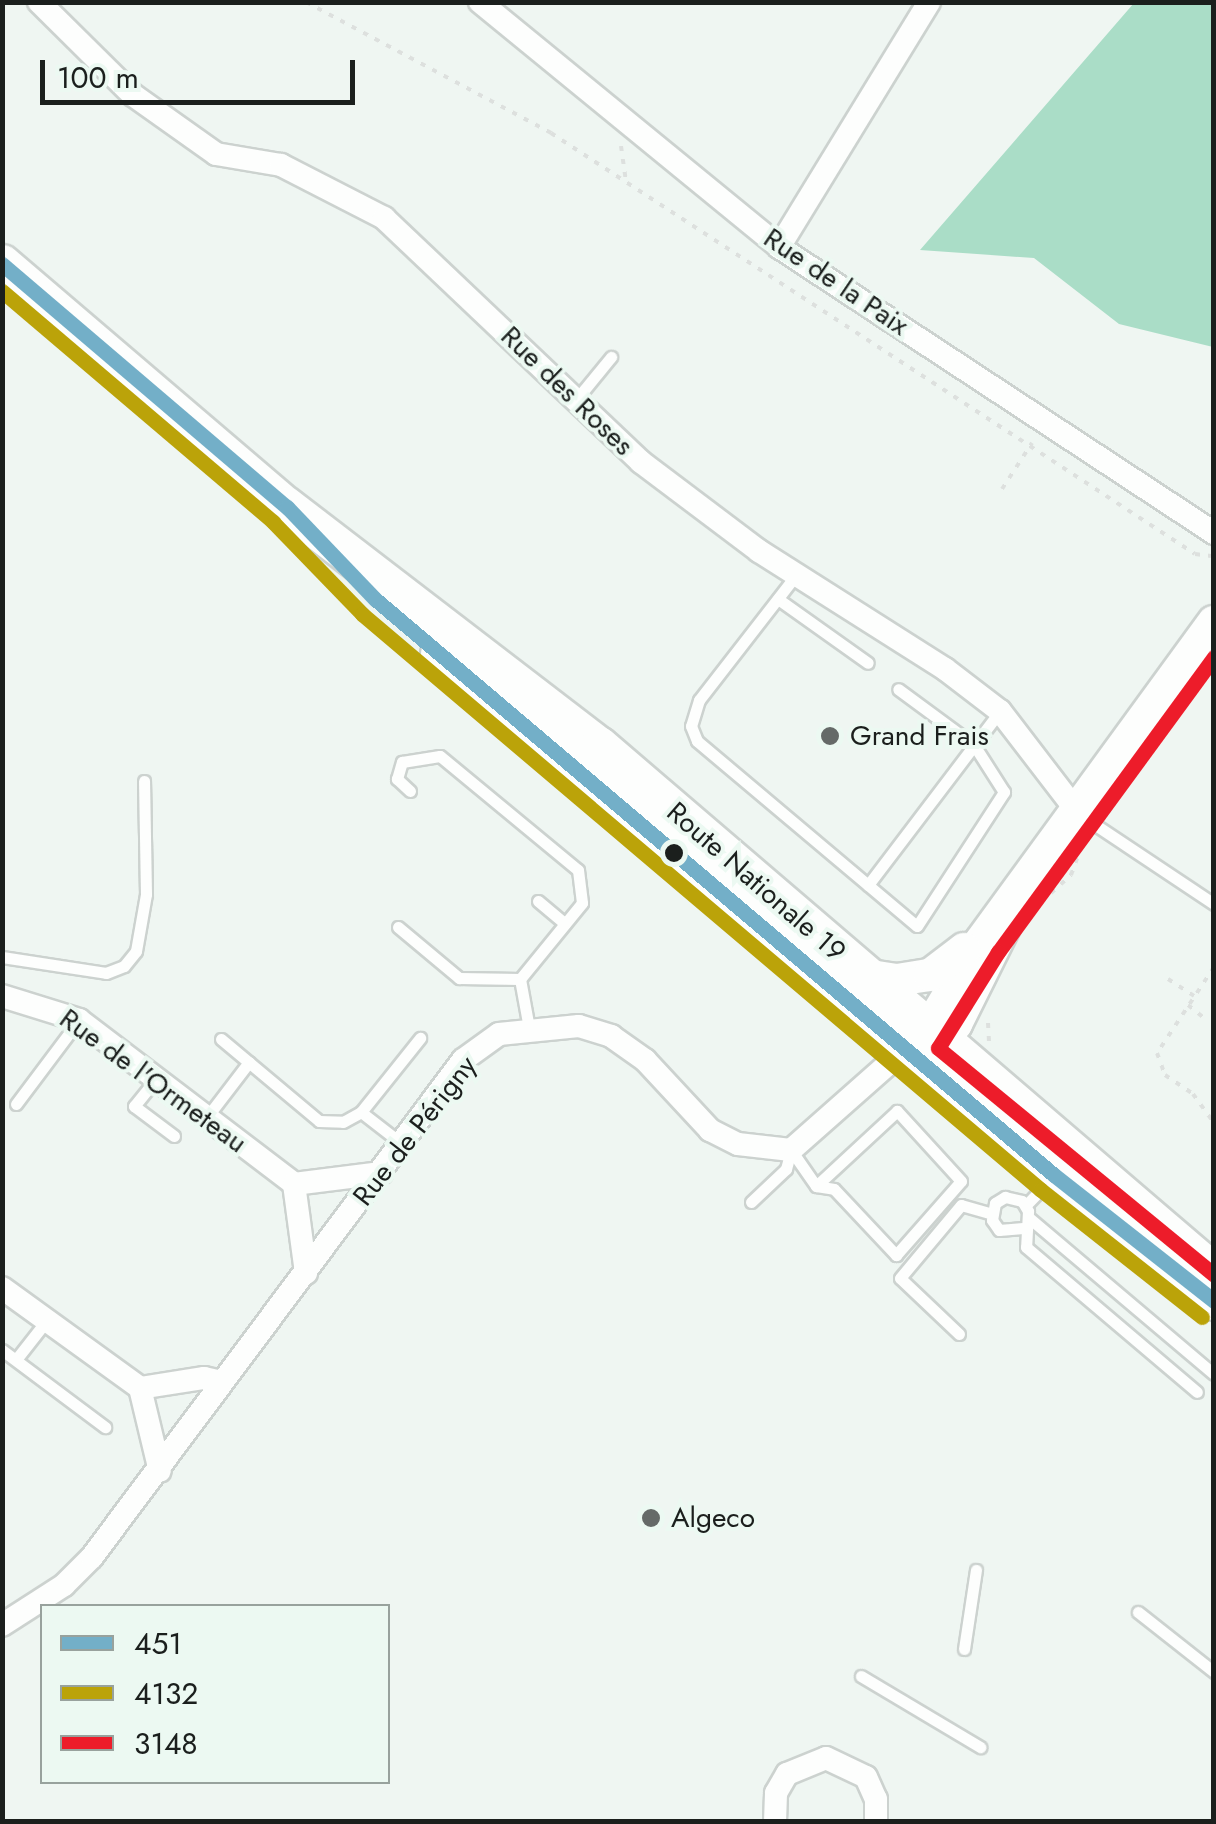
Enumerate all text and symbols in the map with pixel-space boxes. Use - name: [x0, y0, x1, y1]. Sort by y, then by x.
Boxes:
- scale bar: [45, 40, 360, 102]
- text: 100 m: [57, 56, 139, 99]
- street label: Rue de la Paix: [757, 221, 915, 343]
- street label: Rue des Roses: [494, 319, 640, 463]
- place label: Grand Frais: [850, 719, 989, 753]
- marker: Grand Frais: [819, 725, 841, 747]
- street label: Route Nationale 19: [660, 795, 852, 969]
- unlabelled marker: [664, 843, 684, 863]
- street label: Rue de l'Ormeteau: [53, 1002, 253, 1160]
- street label: Rue de Périgny: [346, 1049, 484, 1213]
- place label: Algeco: [671, 1501, 755, 1535]
- marker: Algeco: [640, 1507, 662, 1529]
- legend: [40, 1604, 390, 1784]
- text: 451: [134, 1622, 182, 1665]
- text: 4132: [134, 1672, 198, 1715]
- text: 3148: [134, 1722, 198, 1765]

